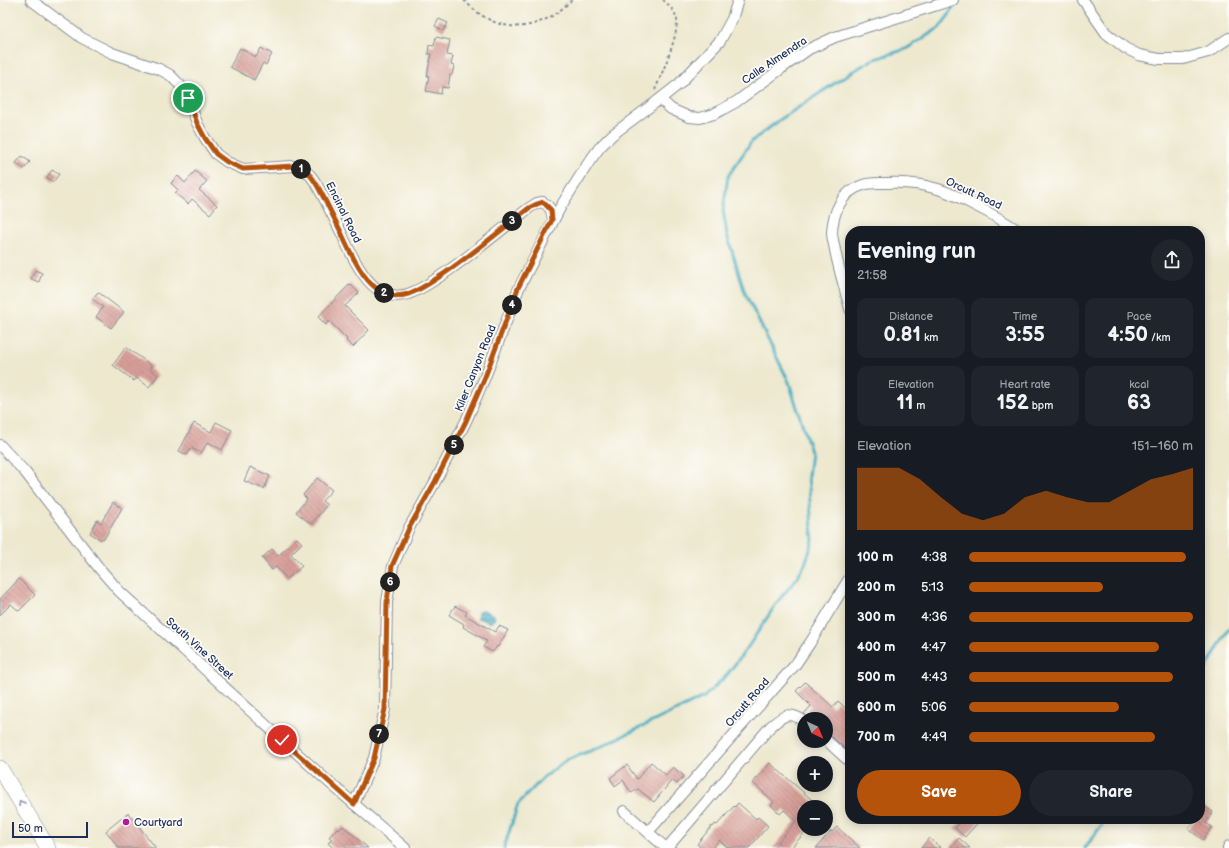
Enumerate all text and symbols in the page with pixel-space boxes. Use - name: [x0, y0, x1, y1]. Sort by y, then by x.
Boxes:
- street label: Calle Almendra: [739, 34, 809, 87]
- pin: [171, 81, 205, 115]
- icon: arrive: [177, 87, 199, 109]
- pin: 1: [291, 159, 311, 179]
- text: 1: [299, 162, 303, 175]
- street label: Orcutt Road: [944, 175, 1004, 212]
- street label: Encinal Road: [323, 180, 364, 245]
- pin: 3: [502, 211, 522, 231]
- text: 3: [509, 214, 515, 227]
- text: Evening run: [857, 238, 976, 265]
- button: share: [1151, 239, 1193, 281]
- text: 21:58: [857, 267, 887, 283]
- pin: 2: [374, 283, 394, 303]
- text: 2: [381, 286, 387, 299]
- pin: 4: [502, 295, 522, 315]
- text: 4: [509, 298, 515, 311]
- text: Distance: [889, 310, 933, 323]
- text: Time: [1013, 310, 1037, 323]
- text: Pace: [1126, 310, 1152, 323]
- street label: Kiler Canyon Road: [452, 323, 499, 413]
- text: 0.81: [884, 323, 921, 347]
- text: 3:55: [1005, 323, 1045, 347]
- text: 4:50: [1107, 323, 1148, 347]
- text: km: [921, 331, 938, 344]
- text: /km: [1148, 331, 1171, 344]
- text: Elevation: [888, 378, 934, 391]
- text: Heart rate: [1000, 378, 1050, 391]
- text: kcal: [1129, 378, 1149, 391]
- text: 11: [897, 391, 913, 415]
- text: 152: [997, 391, 1029, 415]
- text: 63: [1127, 391, 1151, 415]
- text: m: [913, 399, 925, 412]
- text: bpm: [1029, 399, 1053, 412]
- pin: 5: [444, 435, 464, 455]
- text: 5: [451, 438, 457, 451]
- text: Elevation: [857, 438, 911, 454]
- text: 151–160 m: [1132, 438, 1193, 454]
- text: 100 m: [857, 549, 893, 565]
- text: 4:38: [921, 549, 947, 565]
- pin: 6: [380, 572, 400, 592]
- text: 6: [387, 575, 393, 588]
- text: 200 m: [857, 579, 895, 595]
- text: 5:13: [921, 579, 944, 595]
- text: 300 m: [857, 609, 895, 625]
- text: 4:36: [921, 609, 948, 625]
- street label: South Vine Street: [163, 615, 236, 682]
- text: 400 m: [857, 639, 895, 655]
- text: 4:47: [921, 639, 946, 655]
- text: 500 m: [857, 669, 895, 685]
- text: 4:43: [921, 669, 947, 685]
- street label: Orcutt Road: [723, 675, 772, 729]
- text: 600 m: [857, 699, 896, 715]
- text: 5:06: [921, 699, 947, 715]
- north arrow: [797, 712, 833, 748]
- map controls: [797, 712, 833, 836]
- pin: [265, 723, 299, 757]
- pin: 7: [369, 724, 389, 744]
- text: 7: [376, 727, 382, 740]
- icon: check: [271, 729, 293, 751]
- text: 700 m: [857, 729, 895, 745]
- text: 4:49: [921, 729, 947, 745]
- button: +: [797, 756, 833, 792]
- button: Save: [857, 770, 1021, 816]
- button: Share: [1029, 770, 1193, 816]
- one-way arrow: [18, 800, 25, 807]
- button: −: [797, 800, 833, 836]
- place label: Courtyard: [134, 816, 183, 829]
- marker: Courtyard: [121, 817, 131, 827]
- scale bar: [12, 820, 88, 839]
- text: 50 m: [18, 822, 43, 835]

